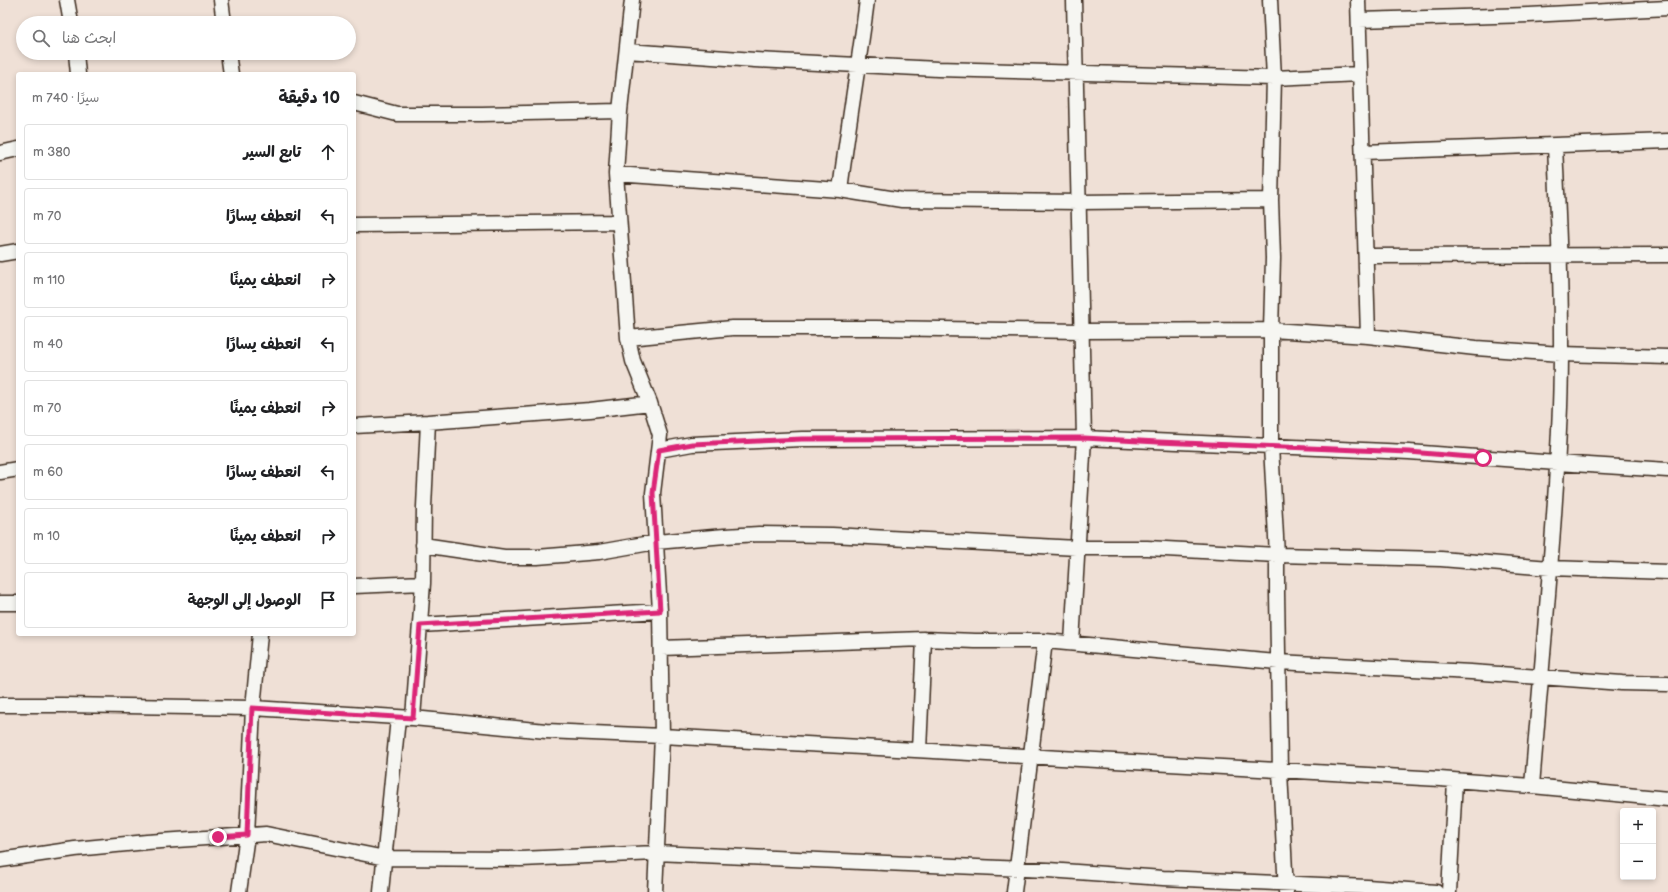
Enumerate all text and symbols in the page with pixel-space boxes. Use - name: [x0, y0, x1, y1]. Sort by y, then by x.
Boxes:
- search box: [16, 16, 356, 60]
- icon: search: [30, 27, 52, 49]
- text: ابحث هنا: [62, 29, 116, 48]
- text: 10 دقيقة: [278, 88, 340, 108]
- text: سيرًا · 740 m: [32, 90, 99, 106]
- icon: ahead: [317, 141, 339, 163]
- text: تابع السير: [243, 143, 301, 162]
- text: 380 m: [33, 144, 71, 160]
- icon: left: [317, 205, 339, 227]
- text: انعطف يسارًا: [226, 207, 301, 226]
- text: 70 m: [33, 208, 61, 224]
- icon: right: [317, 269, 339, 291]
- text: انعطف يمينًا: [230, 271, 301, 290]
- text: 110 m: [33, 272, 65, 288]
- icon: left: [317, 333, 339, 355]
- text: انعطف يسارًا: [226, 335, 301, 354]
- text: 40 m: [33, 336, 63, 352]
- icon: right: [317, 397, 339, 419]
- text: انعطف يمينًا: [230, 399, 301, 418]
- text: 70 m: [33, 400, 61, 416]
- route start: [1474, 449, 1492, 467]
- icon: left: [317, 461, 339, 483]
- text: انعطف يسارًا: [226, 463, 301, 482]
- text: 60 m: [33, 464, 63, 480]
- icon: right: [317, 525, 339, 547]
- text: انعطف يمينًا: [230, 527, 301, 546]
- text: 10 m: [33, 528, 60, 544]
- icon: arrive: [317, 589, 339, 611]
- text: الوصول إلى الوجهة: [187, 591, 301, 610]
- map controls: [1620, 808, 1656, 880]
- button: +: [1620, 808, 1656, 844]
- route end: [209, 828, 227, 846]
- button: −: [1620, 844, 1656, 880]

